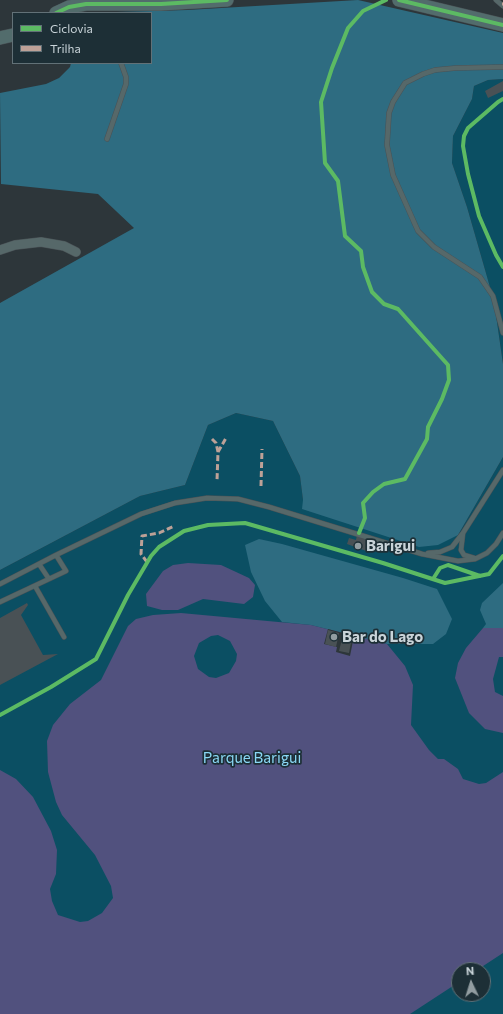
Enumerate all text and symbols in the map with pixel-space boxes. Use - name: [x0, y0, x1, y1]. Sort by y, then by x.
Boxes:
- legend: [12, 12, 152, 64]
- text: Ciclovia: [50, 21, 93, 35]
- text: Trilha: [50, 41, 81, 55]
- place label: Barigui: [366, 537, 415, 555]
- marker: Barigui: [353, 541, 363, 551]
- place label: Bar do Lago: [342, 628, 423, 646]
- marker: Bar do Lago: [329, 632, 339, 642]
- park label: Parque Barigui: [203, 749, 301, 767]
- north arrow: [451, 962, 491, 1002]
- text: N: [466, 964, 475, 977]

